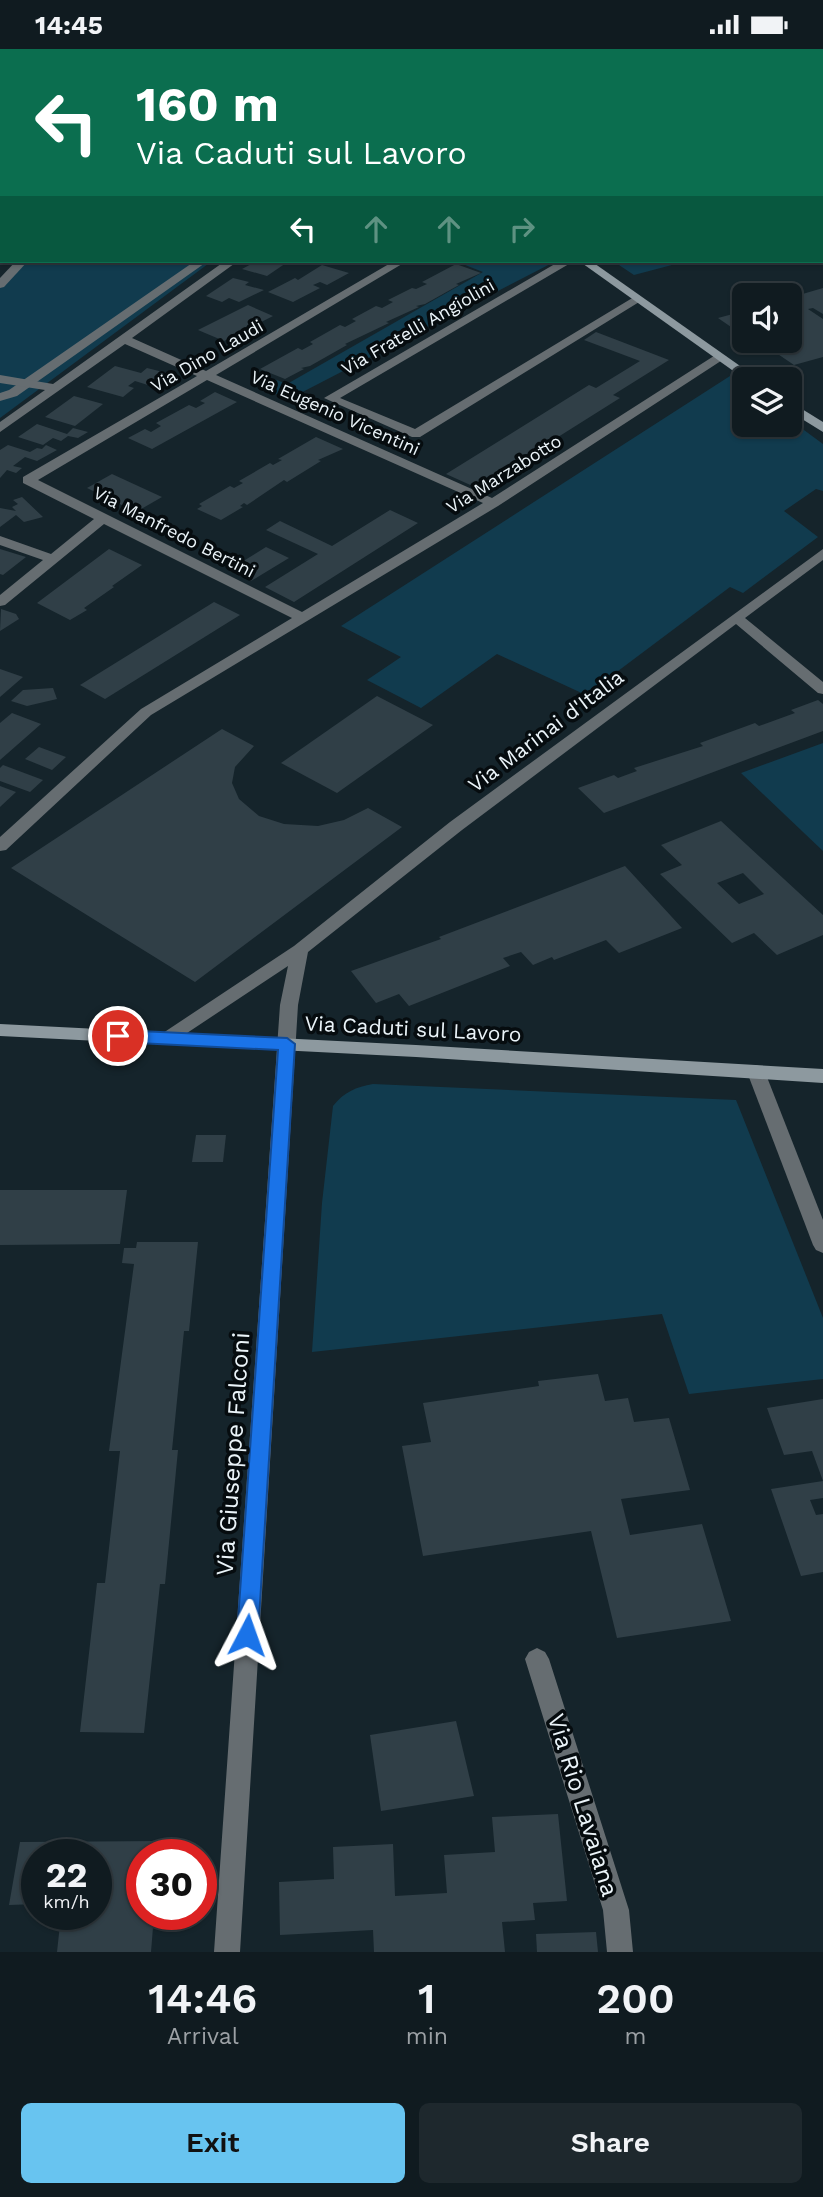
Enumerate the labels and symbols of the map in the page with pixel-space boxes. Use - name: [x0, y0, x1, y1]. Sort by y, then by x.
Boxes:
- street label: Via Fratelli Angiolini: [338, 274, 498, 379]
- street label: Via Dino Laudi: [147, 315, 267, 396]
- street label: Via Eugenio Vicentini: [247, 366, 423, 459]
- street label: Via Marzabotto: [442, 430, 565, 517]
- street label: Via Manfredo Bertini: [90, 482, 259, 581]
- street label: Via Marinai d'Italia: [463, 664, 628, 797]
- pin: [88, 1006, 148, 1066]
- street label: Via Caduti sul Lavoro: [304, 1010, 522, 1047]
- street label: Via Giuseppe Falconi: [211, 1331, 255, 1577]
- position arrow: [210, 1598, 284, 1672]
- street label: Via Rio Lavaiana: [542, 1710, 624, 1900]
- speed limit sign: 30: [126, 1839, 217, 1930]

